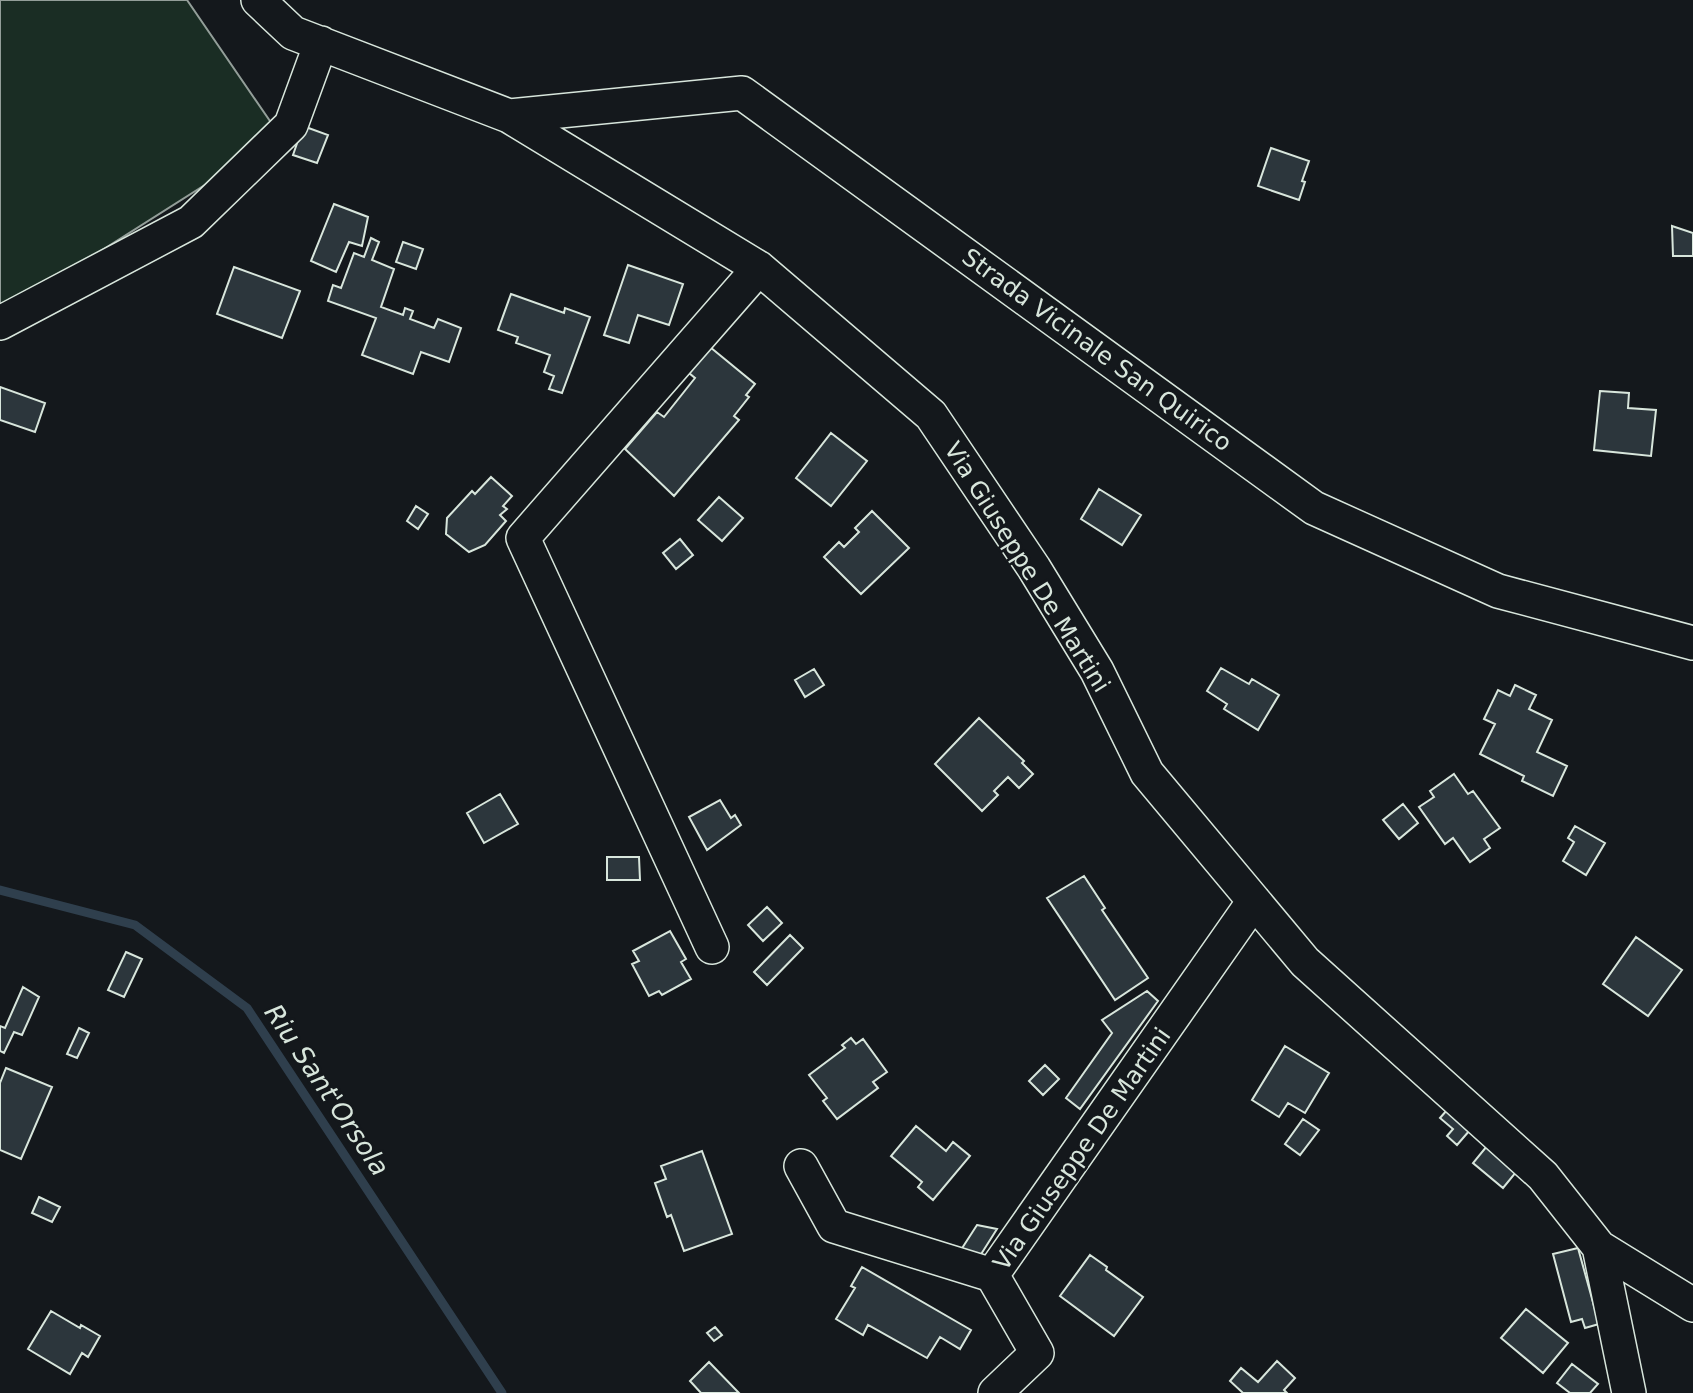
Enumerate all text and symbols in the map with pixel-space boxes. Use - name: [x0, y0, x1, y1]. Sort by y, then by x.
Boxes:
- street label: Strada Vicinale San Quirico: [957, 243, 1237, 457]
- street label: Via Giuseppe De Martini: [938, 437, 1116, 697]
- water label: Riu Sant'Orsola: [259, 999, 395, 1181]
- street label: Via Giuseppe De Martini: [987, 1022, 1177, 1276]

